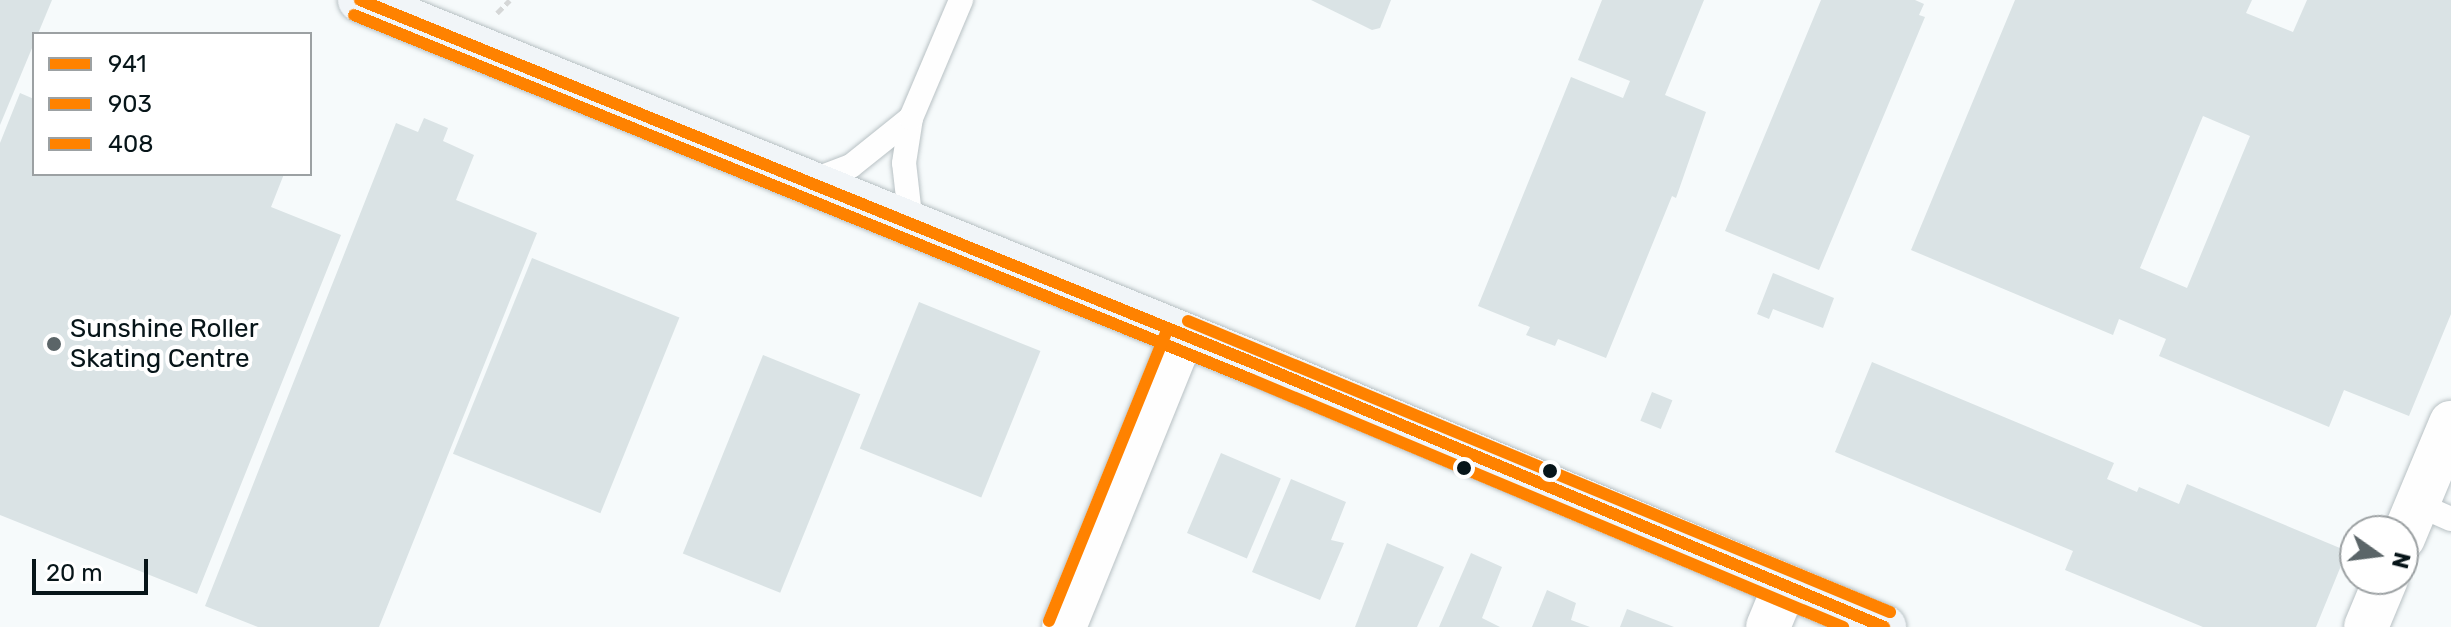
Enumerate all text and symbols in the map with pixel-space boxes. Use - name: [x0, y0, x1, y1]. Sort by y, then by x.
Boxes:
- legend: [32, 32, 312, 176]
- text: 941: [108, 50, 147, 78]
- text: 903: [108, 90, 152, 118]
- text: 408: [108, 130, 153, 158]
- place label: Sunshine Roller Skating Centre: [70, 313, 259, 374]
- marker: Sunshine Roller Skating Centre: [45, 335, 63, 353]
- unlabelled marker: [1456, 460, 1472, 476]
- unlabelled marker: [1542, 463, 1558, 479]
- north arrow: [2339, 515, 2419, 595]
- scale bar: [36, 543, 152, 593]
- text: N: [2386, 549, 2416, 571]
- text: 20 m: [46, 559, 103, 587]

